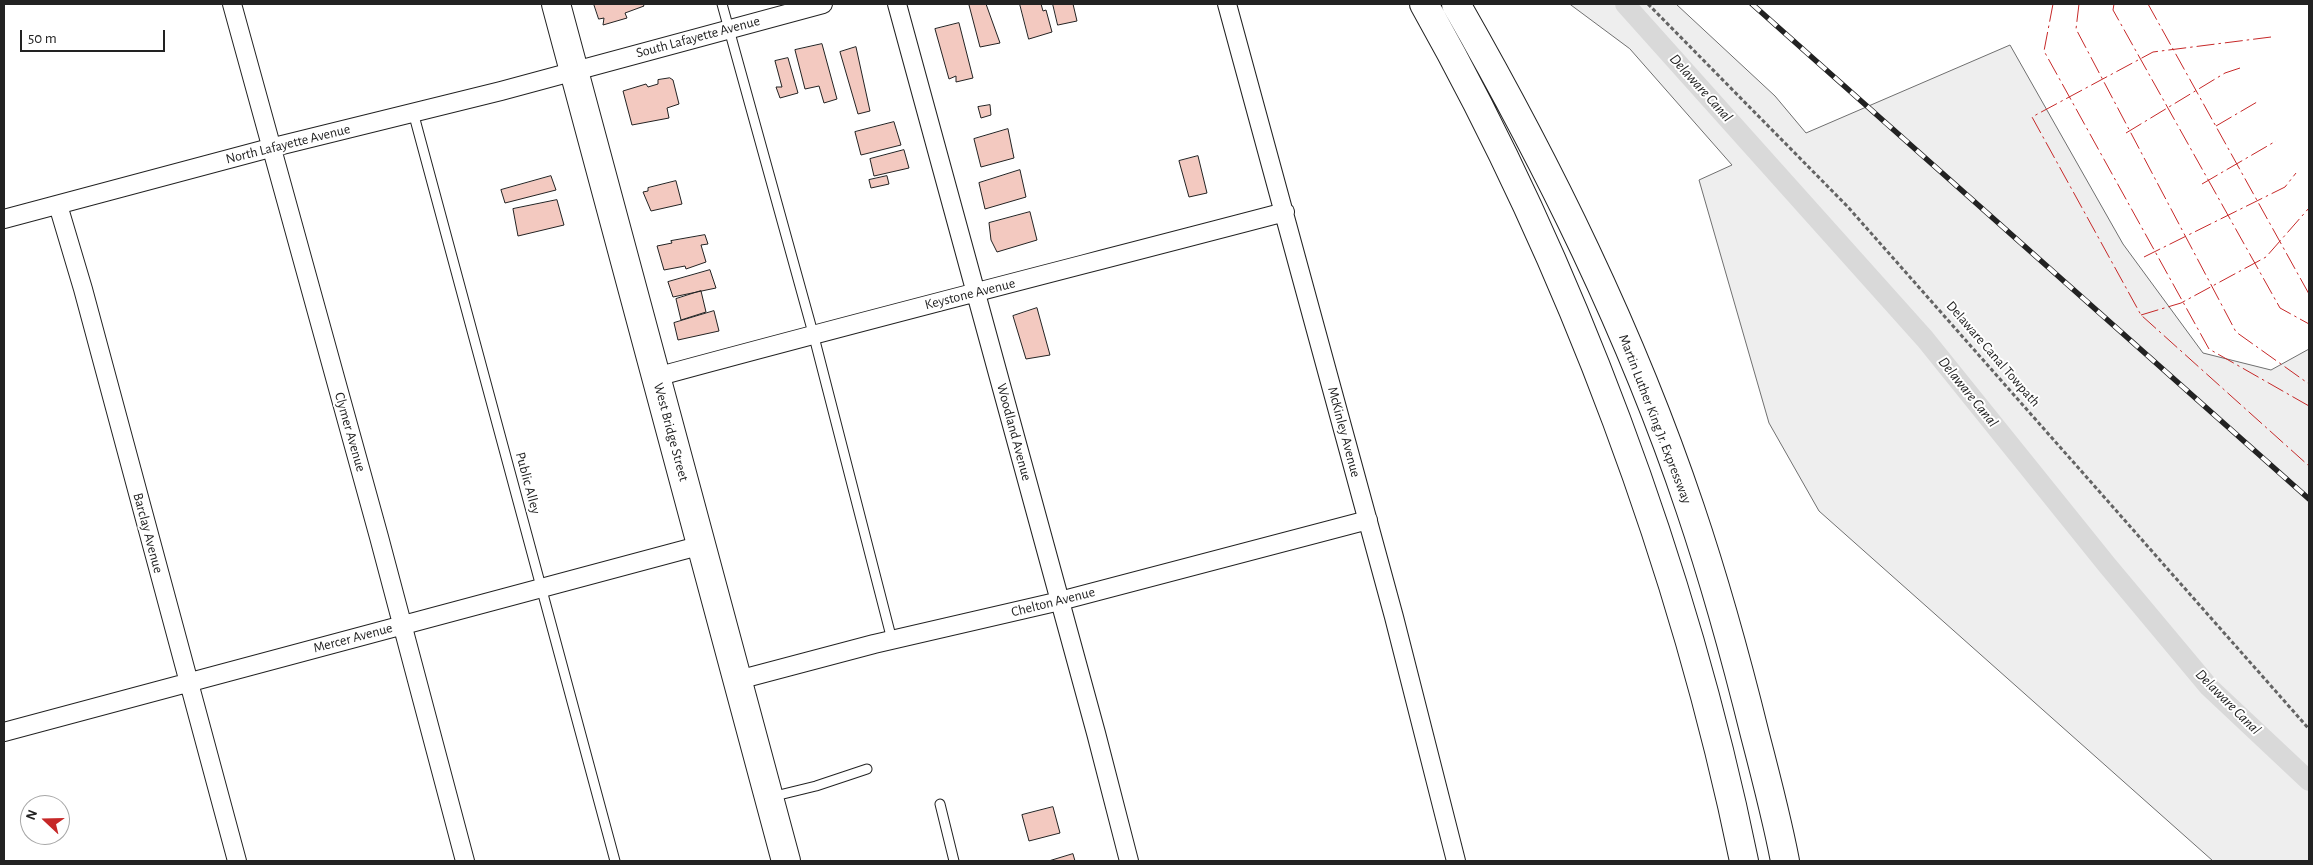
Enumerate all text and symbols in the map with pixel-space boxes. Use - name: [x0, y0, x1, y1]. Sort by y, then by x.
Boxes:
- street label: South Lafayette Avenue: [634, 12, 762, 62]
- scale bar: [22, 20, 168, 52]
- text: 50 m: [28, 31, 57, 46]
- water label: Delaware Canal: [1666, 50, 1736, 126]
- street label: North Lafayette Avenue: [224, 120, 352, 168]
- street label: Keystone Avenue: [923, 275, 1017, 313]
- street label: Delaware Canal Towpath: [1943, 298, 2043, 410]
- street label: Martin Luther King Jr. Expressway: [1615, 332, 1695, 506]
- water label: Delaware Canal: [1934, 353, 2002, 431]
- street label: West Bridge Street: [650, 381, 692, 483]
- street label: Woodland Avenue: [993, 381, 1035, 483]
- street label: McKinley Avenue: [1324, 385, 1364, 479]
- street label: Clymer Avenue: [331, 390, 369, 474]
- street label: Public Alley: [512, 450, 544, 516]
- street label: Barclay Avenue: [129, 491, 167, 575]
- street label: Chelton Avenue: [1009, 583, 1097, 621]
- street label: Mercer Avenue: [312, 619, 394, 657]
- water label: Delaware Canal: [2191, 665, 2265, 739]
- north arrow: [20, 795, 70, 845]
- text: N: [24, 808, 40, 822]

